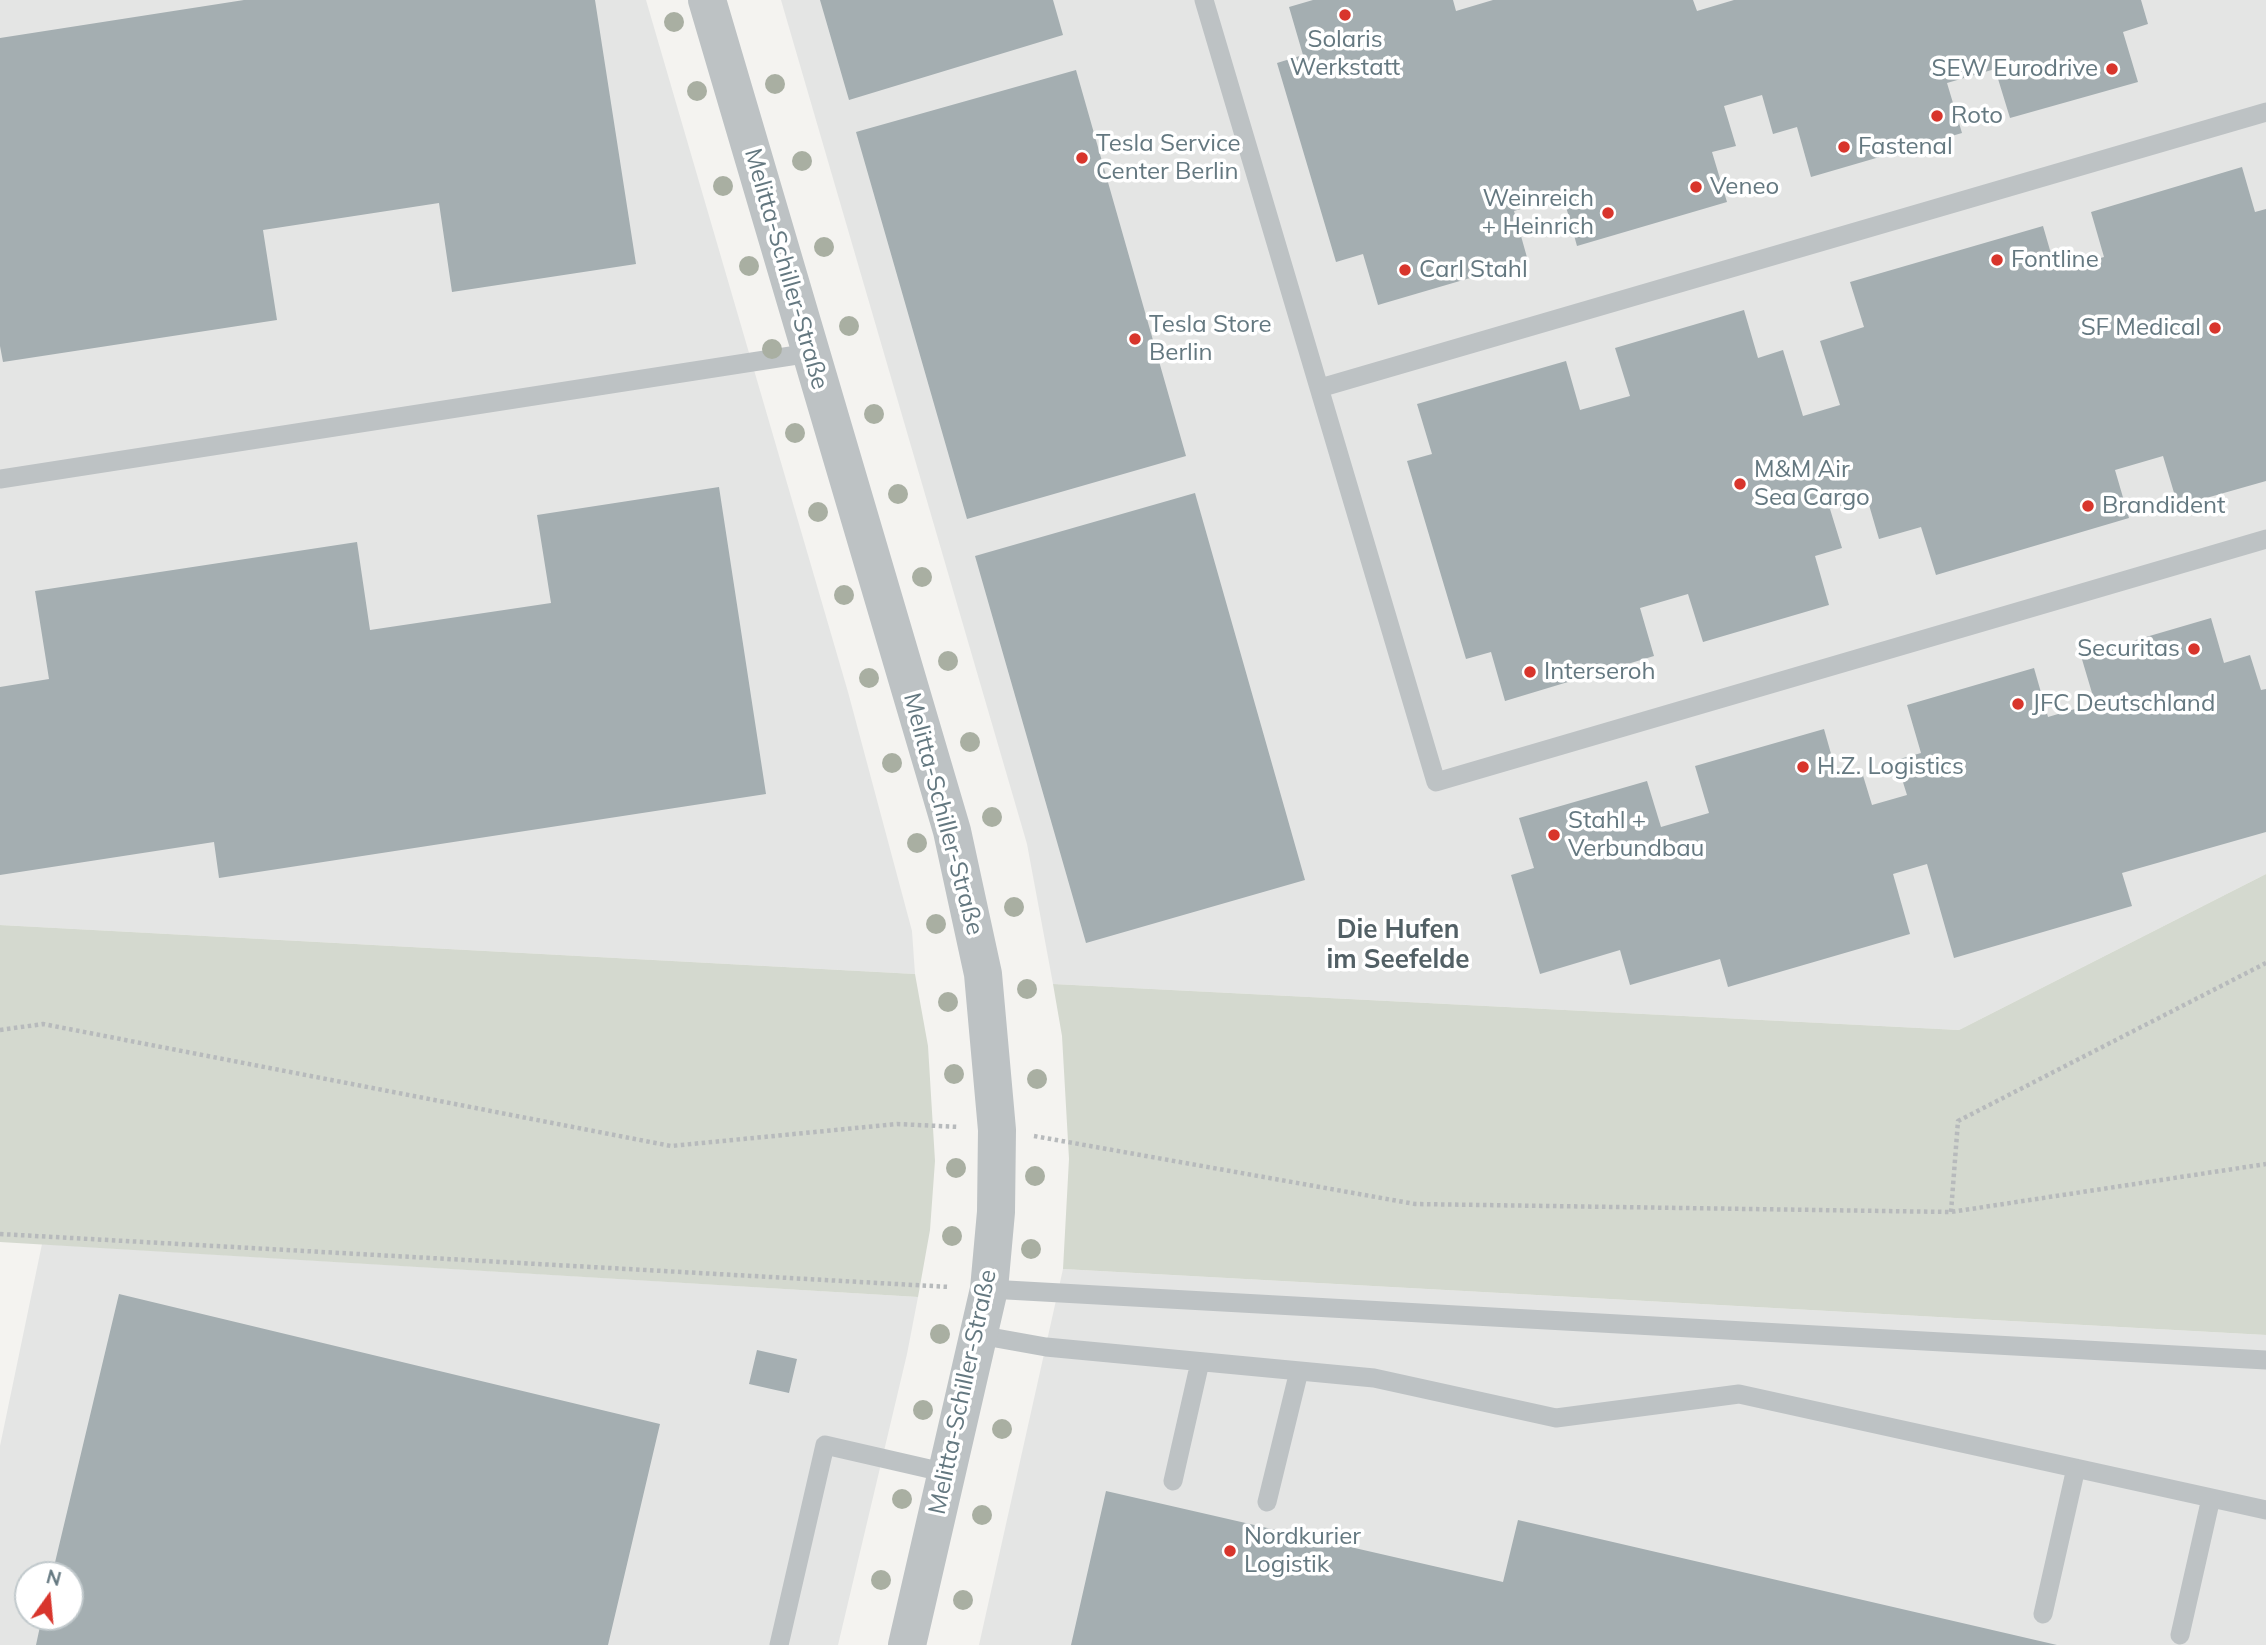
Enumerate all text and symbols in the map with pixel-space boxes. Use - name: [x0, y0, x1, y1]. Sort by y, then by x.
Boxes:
- marker: Solaris Werkstatt: [1337, 7, 1353, 23]
- place label: Solaris Werkstatt: [1290, 26, 1400, 82]
- place label: SEW Eurodrive: [1931, 55, 2098, 83]
- marker: SEW Eurodrive: [2104, 61, 2120, 77]
- place label: Roto: [1951, 102, 2003, 130]
- marker: Roto: [1929, 108, 1945, 124]
- place label: Tesla Service Center Berlin: [1096, 130, 1241, 186]
- place label: Fastenal: [1858, 133, 1953, 161]
- marker: Fastenal: [1836, 139, 1852, 155]
- street label: Melitta-Schiller-Straße: [738, 145, 834, 393]
- marker: Tesla Service Center Berlin: [1074, 150, 1090, 166]
- place label: Veneo: [1710, 173, 1779, 201]
- marker: Veneo: [1688, 179, 1704, 195]
- place label: Weinreich + Heinrich: [1482, 185, 1594, 241]
- marker: Weinreich + Heinrich: [1600, 205, 1616, 221]
- place label: Fontline: [2011, 246, 2099, 274]
- marker: Fontline: [1989, 252, 2005, 268]
- place label: Carl Stahl: [1419, 256, 1528, 284]
- marker: Carl Stahl: [1397, 262, 1413, 278]
- place label: Tesla Store Berlin: [1149, 311, 1272, 367]
- place label: SF Medical: [2081, 314, 2201, 342]
- marker: SF Medical: [2207, 320, 2223, 336]
- marker: Tesla Store Berlin: [1127, 331, 1143, 347]
- place label: M&M Air Sea Cargo: [1754, 456, 1870, 512]
- marker: M&M Air Sea Cargo: [1732, 476, 1748, 492]
- place label: Brandident: [2102, 492, 2225, 520]
- marker: Brandident: [2080, 498, 2096, 514]
- place label: Securitas: [2077, 635, 2180, 663]
- marker: Securitas: [2186, 641, 2202, 657]
- place label: Interseroh: [1544, 658, 1655, 686]
- marker: Interseroh: [1522, 664, 1538, 680]
- street label: Melitta-Schiller-Straße: [897, 690, 989, 938]
- place label: JFC Deutschland: [2032, 690, 2215, 718]
- marker: JFC Deutschland: [2010, 696, 2026, 712]
- place label: H.Z. Logistics: [1817, 753, 1964, 781]
- marker: H.Z. Logistics: [1795, 759, 1811, 775]
- place label: Stahl + Verbundbau: [1568, 807, 1704, 863]
- marker: Stahl + Verbundbau: [1546, 827, 1562, 843]
- district label: Die Hufen im Seefelde: [1326, 914, 1470, 976]
- street label: Melitta-Schiller-Straße: [923, 1267, 1003, 1517]
- place label: Nordkurier Logistik: [1244, 1523, 1361, 1579]
- marker: Nordkurier Logistik: [1222, 1543, 1238, 1559]
- north arrow: [14, 1561, 84, 1631]
- text: N: [44, 1564, 64, 1591]

